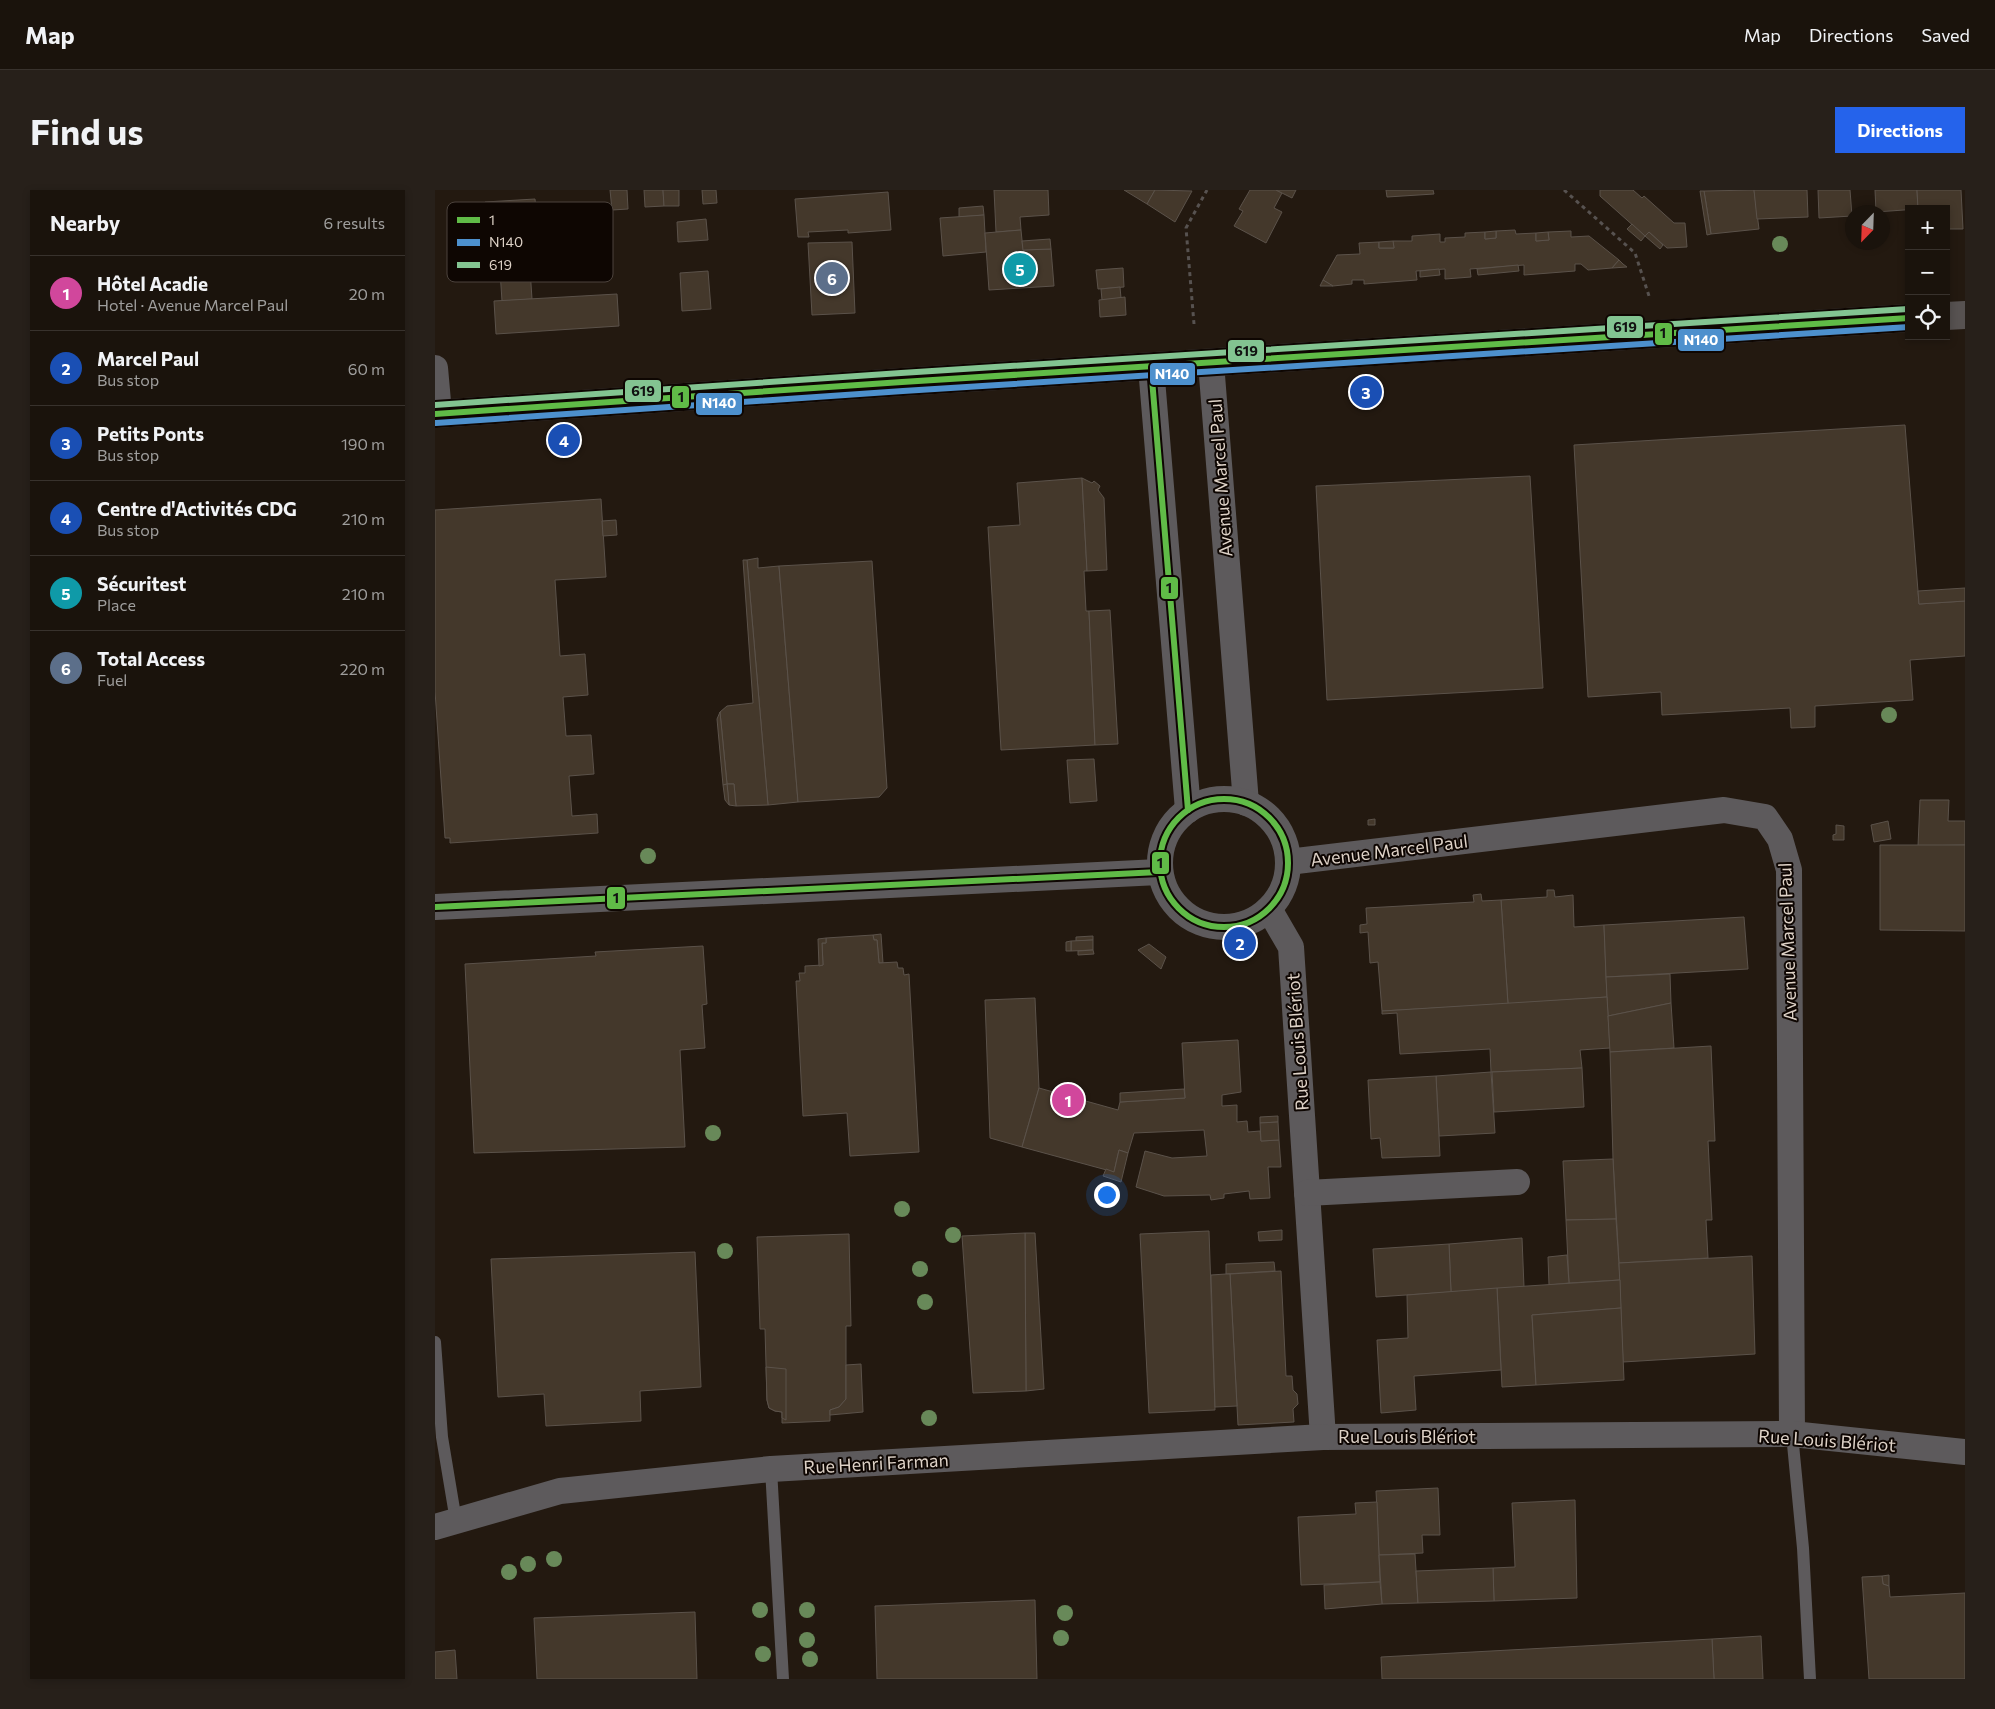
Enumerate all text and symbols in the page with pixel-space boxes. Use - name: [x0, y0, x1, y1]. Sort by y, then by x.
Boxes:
- text: Map: [25, 20, 75, 49]
- text: Map: [1744, 24, 1781, 46]
- text: Directions: [1809, 24, 1893, 46]
- text: Saved: [1921, 24, 1970, 46]
- button: Directions: [1835, 107, 1965, 153]
- text: Find us: [30, 109, 144, 152]
- legend: [447, 202, 613, 282]
- north arrow: [1845, 205, 1890, 250]
- map controls: [1905, 205, 1950, 340]
- button: +: [1905, 205, 1950, 250]
- text: Nearby: [50, 210, 120, 235]
- text: 1: [489, 211, 495, 228]
- text: 6 results: [324, 213, 385, 232]
- text: N140: [489, 233, 523, 250]
- pin: 5: [1004, 250, 1036, 288]
- button: −: [1905, 250, 1950, 295]
- text: 619: [489, 256, 512, 273]
- pin: 6: [816, 259, 848, 297]
- text: Hôtel Acadie: [97, 272, 208, 295]
- text: 1: [62, 284, 70, 303]
- text: 20 m: [349, 284, 385, 303]
- text: Hotel · Avenue Marcel Paul: [97, 295, 288, 314]
- button: locate: [1905, 295, 1950, 340]
- line badge: 619: [1606, 315, 1644, 339]
- text: 619: [1613, 318, 1637, 335]
- line badge: 1: [1654, 322, 1673, 346]
- text: 1: [1660, 324, 1666, 341]
- line badge: N140: [1677, 328, 1725, 352]
- text: N140: [1684, 331, 1718, 348]
- line badge: 619: [1227, 339, 1265, 363]
- text: 619: [1234, 342, 1258, 359]
- text: Marcel Paul: [97, 347, 199, 370]
- text: 2: [61, 359, 71, 378]
- text: 60 m: [348, 359, 385, 378]
- line badge: N140: [1149, 362, 1196, 386]
- text: N140: [1155, 365, 1189, 382]
- text: Bus stop: [97, 370, 159, 389]
- pin: 3: [1350, 373, 1382, 411]
- line badge: 619: [624, 379, 662, 403]
- text: 619: [631, 382, 655, 399]
- line badge: 1: [671, 385, 690, 409]
- text: 1: [678, 388, 684, 405]
- line badge: N140: [695, 392, 743, 416]
- text: N140: [702, 394, 736, 411]
- street label: Avenue Marcel Paul: [1203, 398, 1237, 558]
- pin: 4: [548, 421, 580, 459]
- text: Petits Ponts: [97, 422, 204, 445]
- text: 3: [61, 434, 71, 453]
- text: 190 m: [341, 434, 385, 453]
- text: Bus stop: [97, 445, 159, 464]
- text: Centre d'Activités CDG: [97, 497, 297, 520]
- text: 4: [61, 509, 71, 528]
- text: 210 m: [342, 509, 385, 528]
- text: Bus stop: [97, 520, 159, 539]
- text: Sécuritest: [97, 572, 186, 595]
- line badge: 1: [1160, 576, 1179, 600]
- text: 1: [1166, 579, 1172, 596]
- text: 5: [61, 584, 71, 603]
- text: 210 m: [342, 584, 385, 603]
- text: Place: [97, 595, 136, 614]
- text: Total Access: [97, 647, 205, 670]
- text: 6: [61, 659, 71, 678]
- text: 220 m: [340, 659, 385, 678]
- text: Fuel: [97, 670, 127, 689]
- street label: Avenue Marcel Paul: [1309, 829, 1469, 871]
- line badge: 1: [1151, 851, 1170, 875]
- text: 1: [1157, 854, 1163, 871]
- street label: Avenue Marcel Paul: [1773, 862, 1801, 1022]
- line badge: 1: [606, 886, 626, 910]
- text: 1: [613, 889, 619, 906]
- pin: 2: [1224, 924, 1256, 962]
- street label: Rue Louis Blériot: [1281, 972, 1313, 1112]
- pin: 1: [1052, 1081, 1084, 1119]
- your location: [1094, 1182, 1120, 1208]
- street label: Rue Louis Blériot: [1757, 1424, 1897, 1456]
- street label: Rue Louis Blériot: [1338, 1425, 1476, 1447]
- street label: Rue Henri Farman: [803, 1448, 949, 1478]

